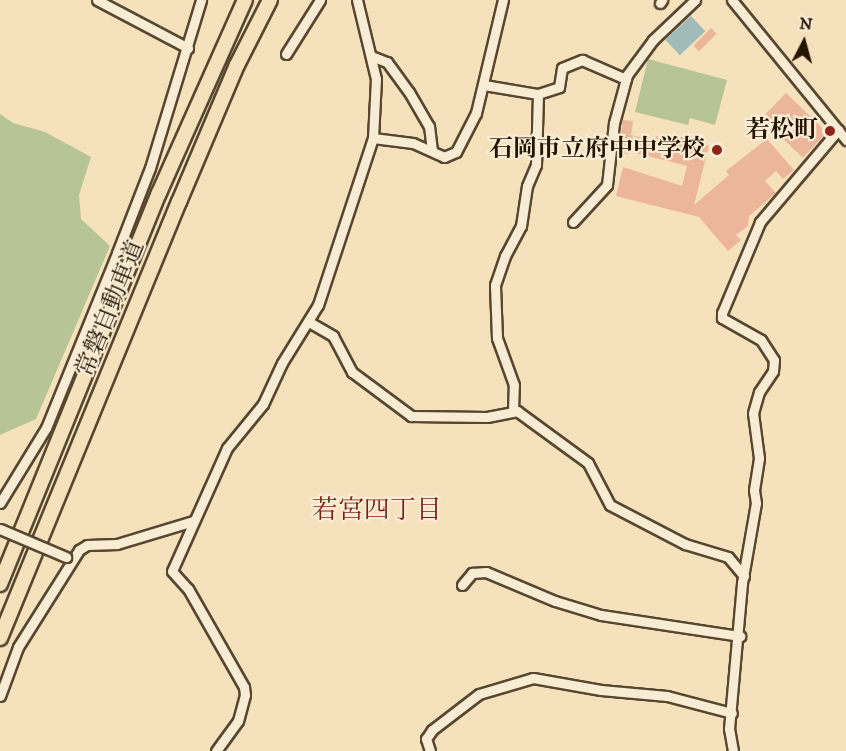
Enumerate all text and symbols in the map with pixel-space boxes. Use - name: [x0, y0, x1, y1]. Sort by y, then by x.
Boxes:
- north arrow: [774, 12, 834, 72]
- text: N: [798, 13, 813, 35]
- place label: 若松町: [746, 117, 818, 145]
- marker: 若松町: [823, 124, 837, 138]
- place label: 石岡市立府中中学校: [489, 136, 705, 164]
- marker: 石岡市立府中中学校: [710, 143, 724, 157]
- street label: 常磐自動車道: [71, 237, 151, 381]
- district label: 若宮四丁目: [312, 495, 442, 527]

